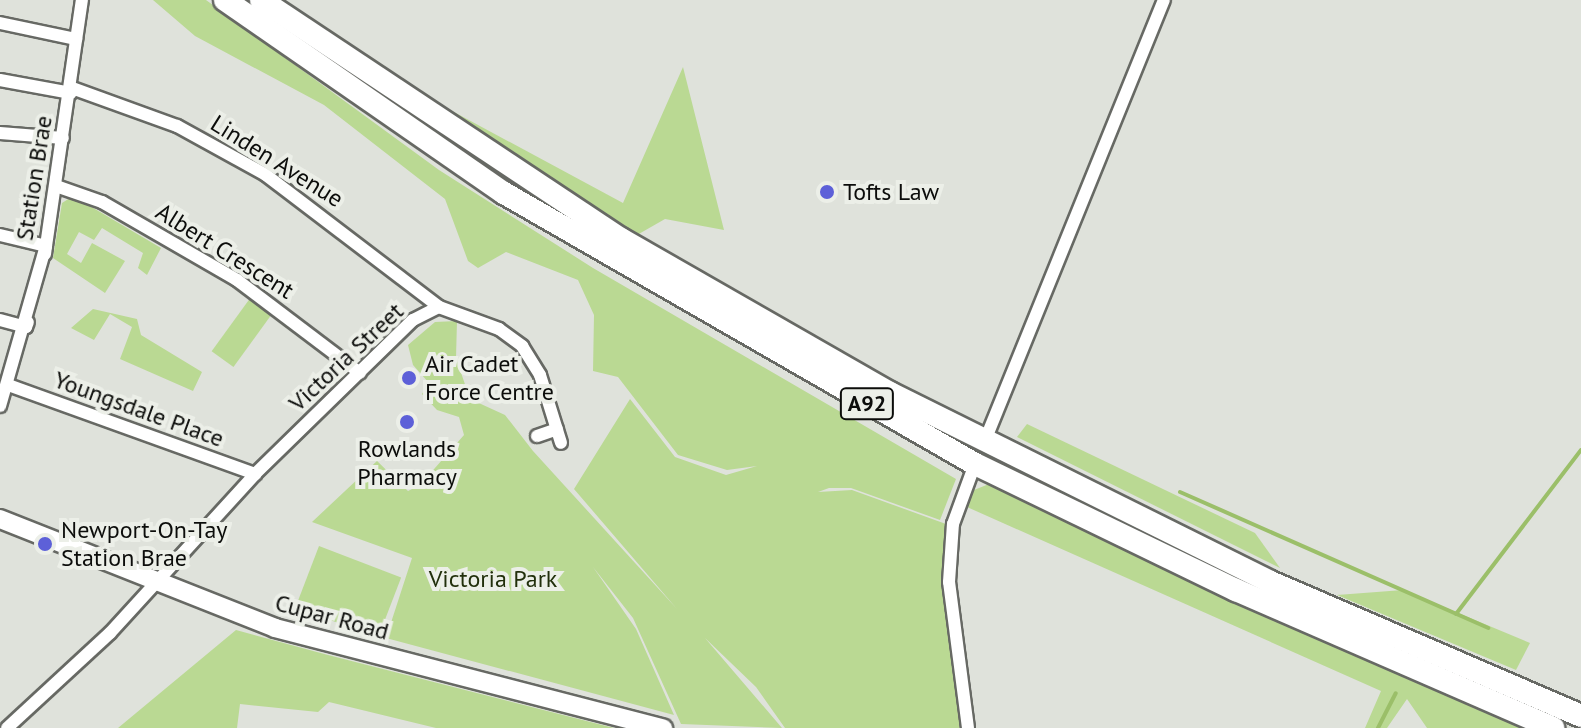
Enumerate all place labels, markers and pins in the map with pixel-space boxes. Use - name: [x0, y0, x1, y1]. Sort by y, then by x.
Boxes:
- place label: Tofts Law: [843, 178, 939, 206]
- marker: Tofts Law: [818, 183, 836, 201]
- place label: Air Cadet Force Centre: [425, 350, 554, 406]
- marker: Air Cadet Force Centre: [400, 369, 418, 387]
- marker: Rowlands Pharmacy: [398, 413, 416, 431]
- place label: Rowlands Pharmacy: [357, 435, 457, 491]
- place label: Newport-On-Tay Station Brae: [61, 516, 228, 572]
- marker: Newport-On-Tay Station Brae: [36, 535, 54, 553]

